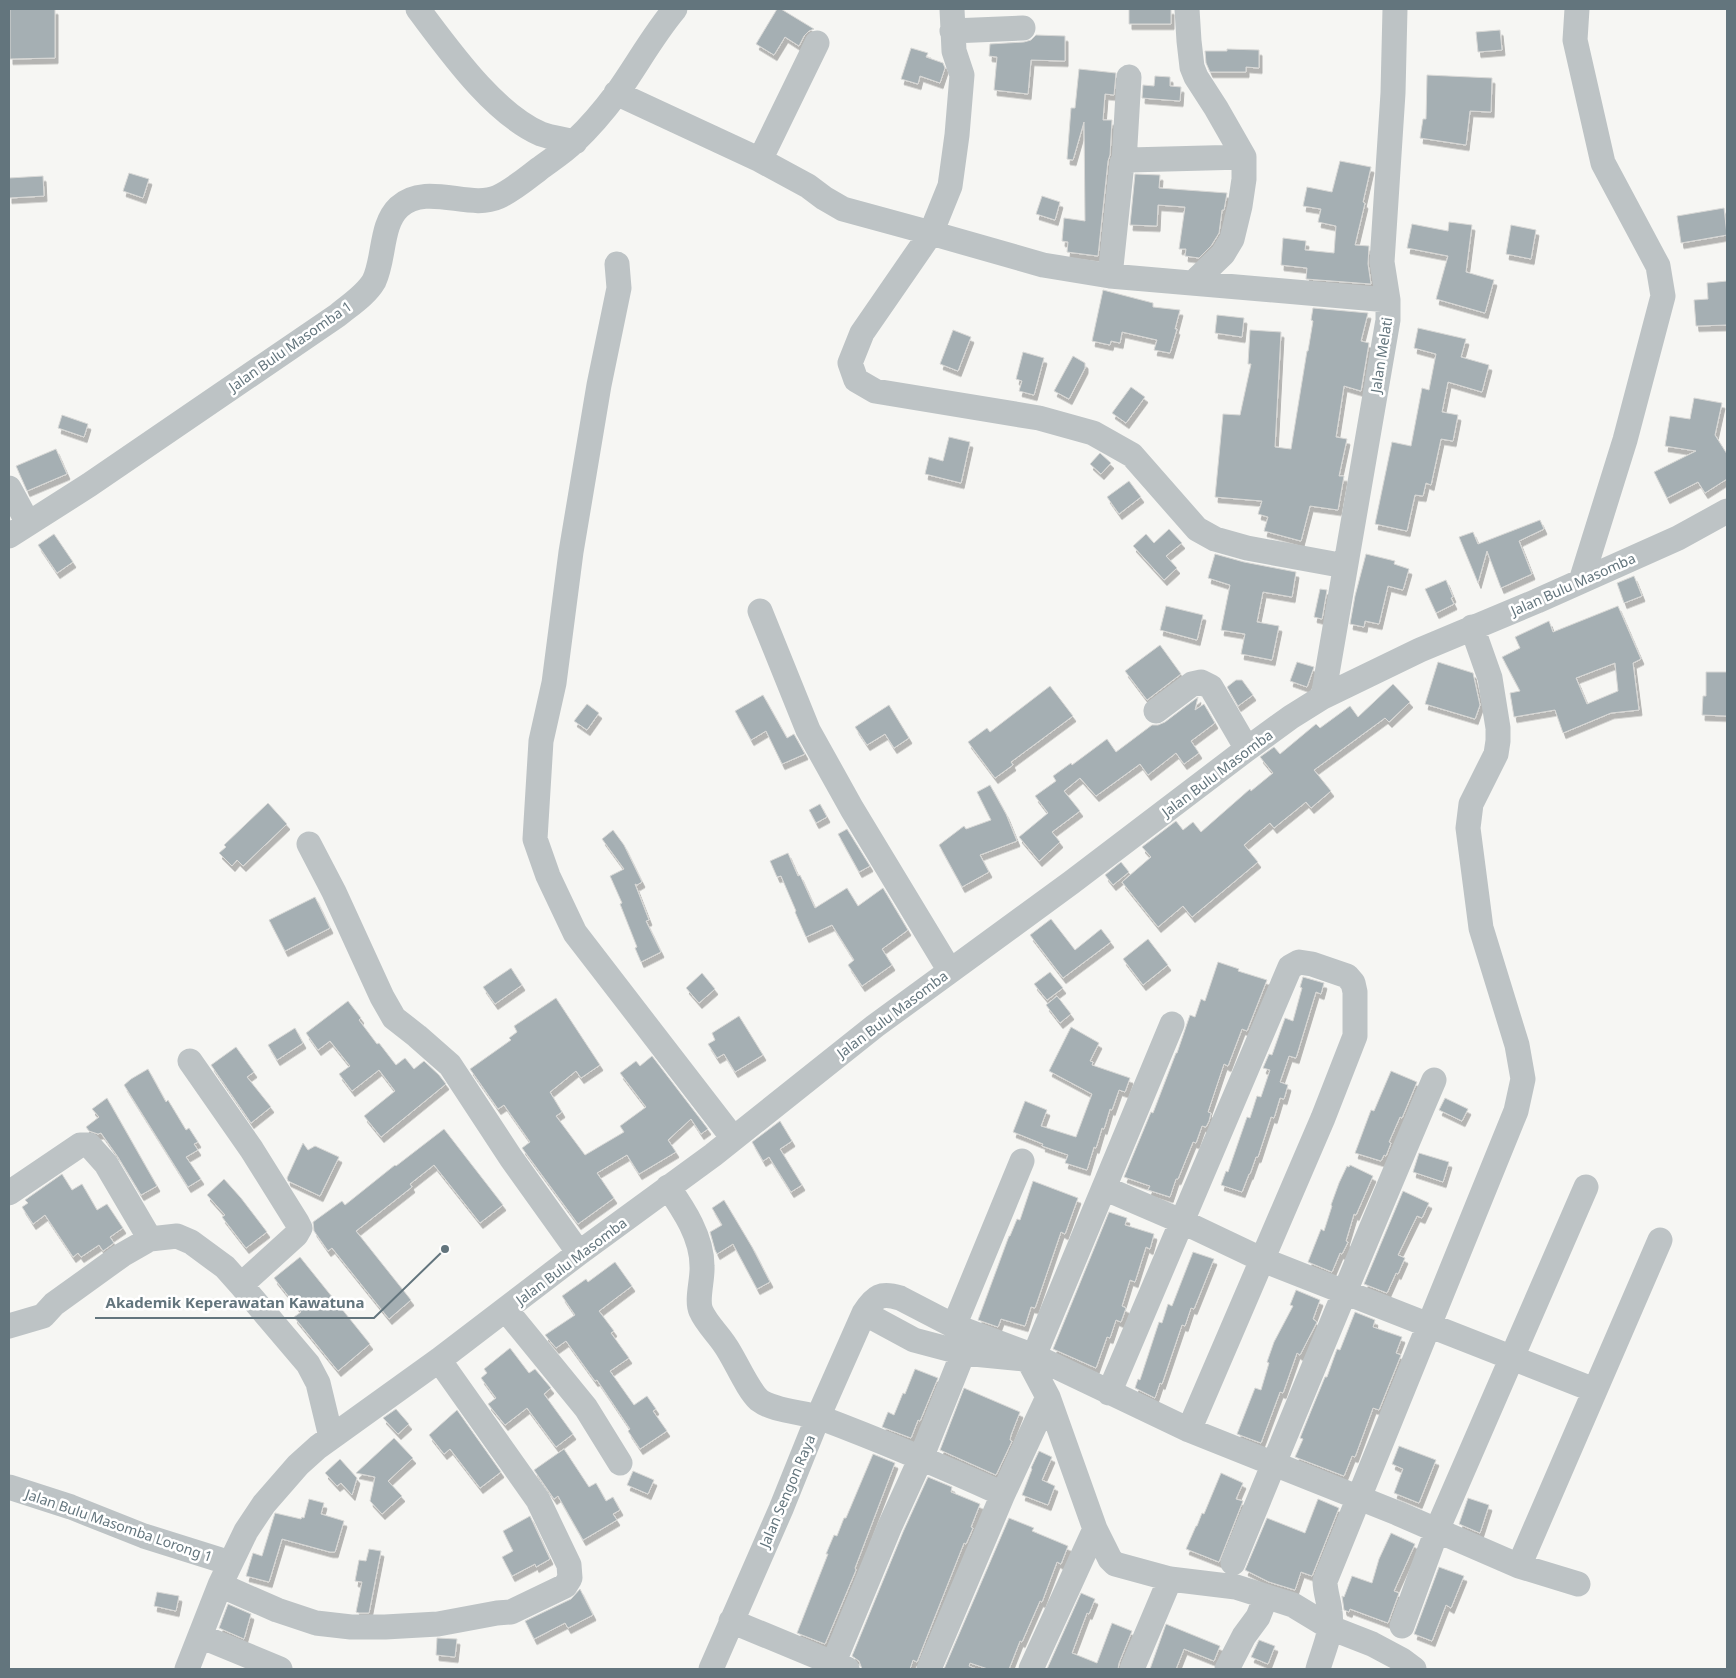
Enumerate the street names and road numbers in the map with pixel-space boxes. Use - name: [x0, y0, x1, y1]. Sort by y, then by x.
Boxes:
- street label: Jalan Bulu Masomba 1: [223, 296, 355, 397]
- street label: Jalan Melati: [1365, 316, 1396, 396]
- street label: Jalan Bulu Masomba: [1506, 548, 1638, 621]
- street label: Jalan Bulu Masomba: [1156, 725, 1276, 822]
- street label: Jalan Bulu Masomba: [831, 966, 951, 1063]
- street label: Jalan Bulu Masomba: [510, 1213, 630, 1310]
- street label: Jalan Sengon Raya: [754, 1432, 819, 1552]
- street label: Jalan Bulu Masomba Lorong 1: [21, 1483, 215, 1566]

